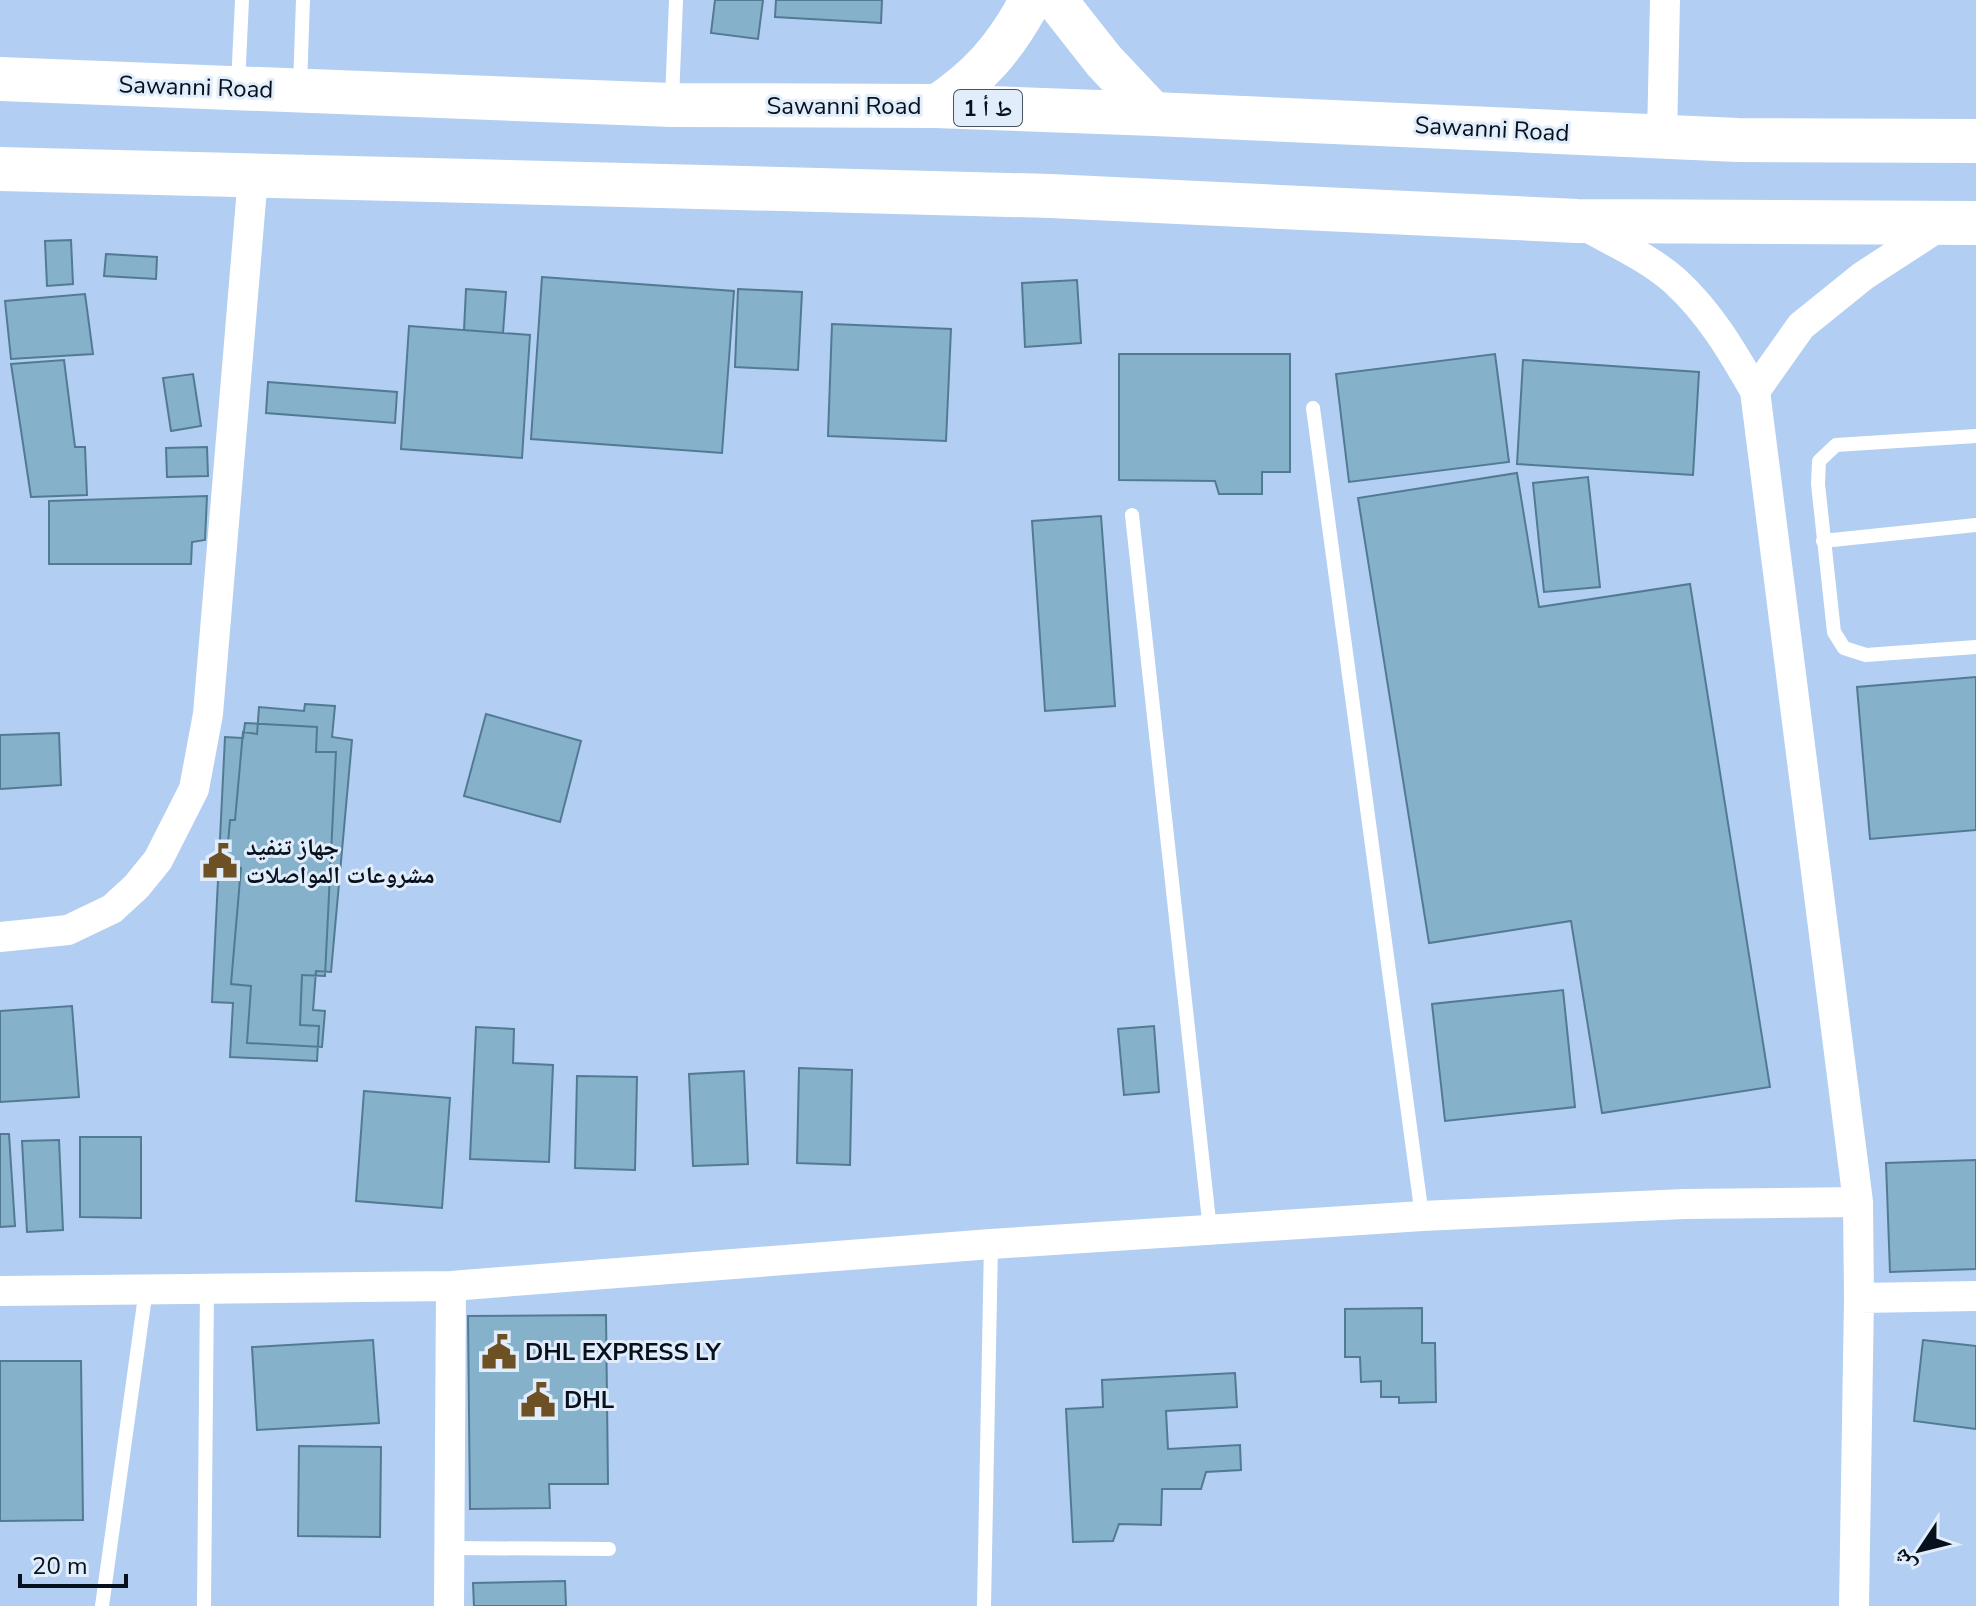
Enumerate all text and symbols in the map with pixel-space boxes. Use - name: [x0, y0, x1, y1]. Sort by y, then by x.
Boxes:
- street label: Sawanni Road: [118, 68, 274, 106]
- street label: Sawanni Road: [767, 90, 921, 122]
- road number: ط أ 1: [954, 90, 1022, 126]
- street label: Sawanni Road: [1414, 109, 1570, 149]
- place label: جهاز تنفيد مشروعات المواصلات: [246, 831, 435, 891]
- public building icon: جهاز تنفيد مشروعات المواصلات: [201, 842, 239, 880]
- public building icon: DHL EXPRESS LY: [480, 1333, 518, 1371]
- place label: DHL EXPRESS LY: [525, 1336, 722, 1368]
- public building icon: DHL: [519, 1381, 557, 1419]
- place label: DHL: [564, 1384, 615, 1416]
- north arrow: [1880, 1510, 1960, 1590]
- scale bar: [20, 1538, 126, 1588]
- text: ش: [1885, 1543, 1923, 1579]
- text: 20 m: [32, 1550, 88, 1582]

